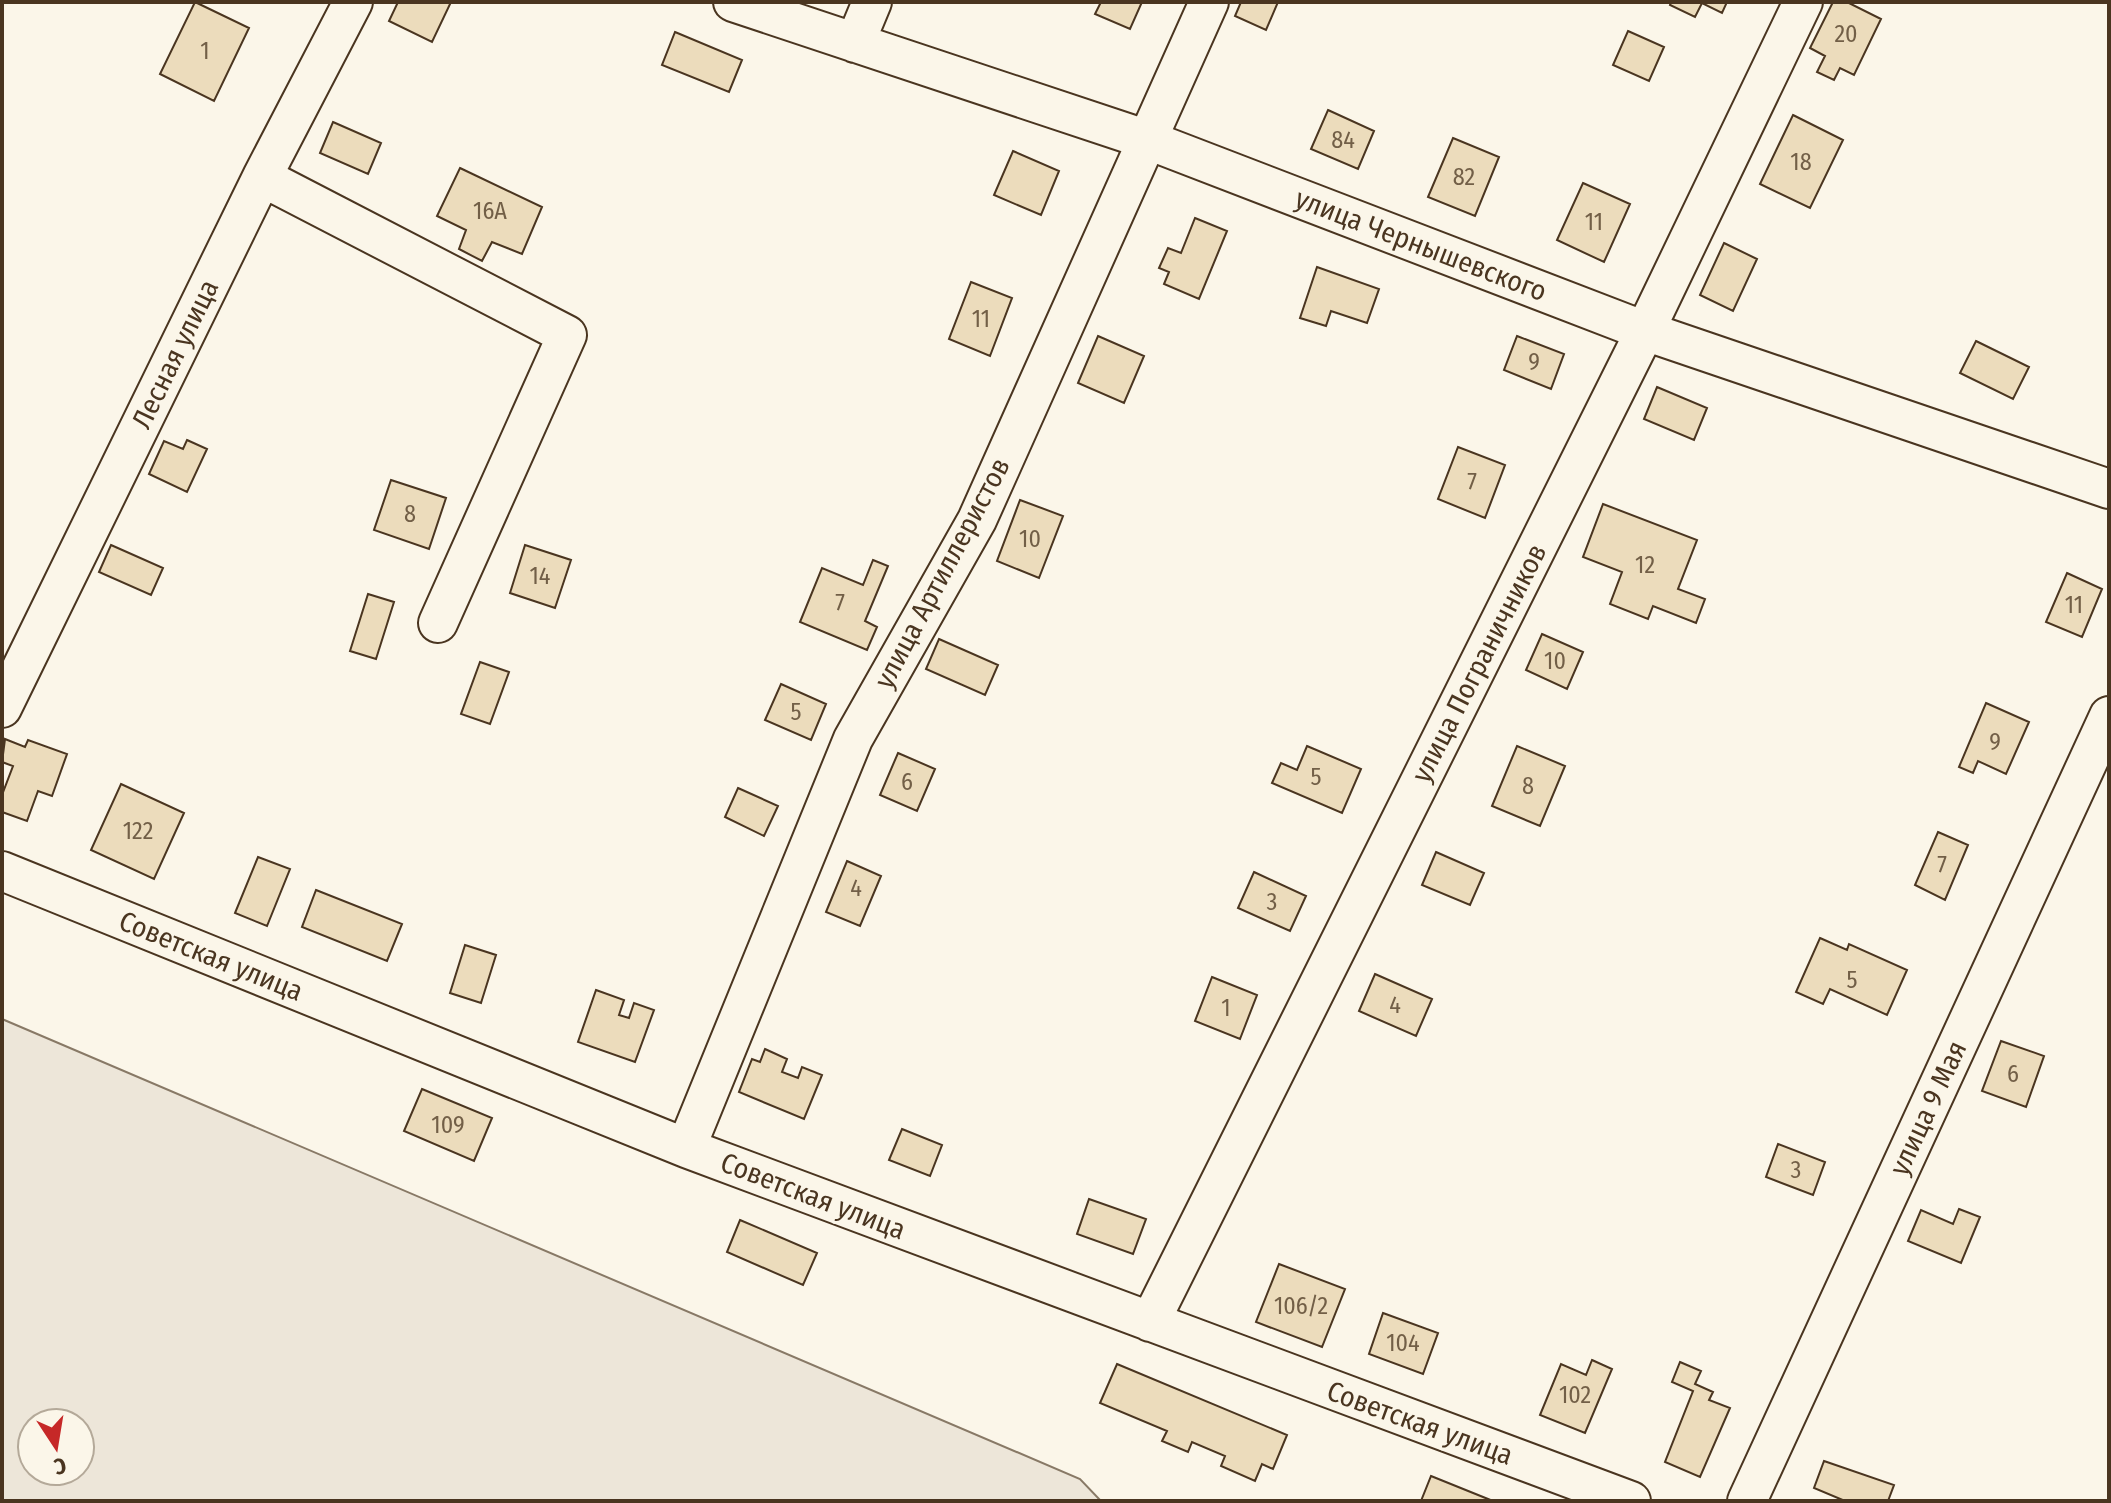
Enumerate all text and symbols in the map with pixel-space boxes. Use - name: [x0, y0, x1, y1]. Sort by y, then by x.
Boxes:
- house number: 20: [1834, 20, 1858, 48]
- house number: 1: [200, 37, 210, 65]
- house number: 84: [1331, 126, 1355, 154]
- house number: 18: [1790, 148, 1812, 176]
- house number: 82: [1453, 163, 1475, 191]
- street label: улица Чернышевского: [1291, 182, 1551, 308]
- house number: 16А: [473, 197, 507, 225]
- house number: 11: [1585, 208, 1603, 236]
- street label: Лесная улица: [125, 274, 225, 434]
- house number: 11: [972, 305, 990, 333]
- house number: 9: [1528, 348, 1540, 376]
- street label: улица Артиллеристов: [867, 452, 1017, 694]
- house number: 7: [1467, 468, 1477, 496]
- house number: 8: [404, 500, 416, 528]
- house number: 10: [1019, 525, 1041, 553]
- street label: улица Пограничников: [1405, 538, 1553, 788]
- house number: 12: [1635, 551, 1655, 579]
- house number: 14: [530, 562, 550, 590]
- house number: 7: [835, 589, 845, 617]
- house number: 11: [2065, 591, 2083, 619]
- house number: 10: [1544, 647, 1566, 675]
- house number: 5: [790, 698, 802, 726]
- house number: 9: [1989, 728, 2001, 756]
- house number: 5: [1310, 763, 1322, 791]
- house number: 6: [901, 768, 913, 796]
- house number: 8: [1522, 772, 1534, 800]
- house number: 122: [123, 817, 153, 845]
- house number: 7: [1937, 851, 1947, 879]
- house number: 4: [850, 874, 862, 902]
- house number: 3: [1267, 888, 1277, 916]
- street label: Советская улица: [114, 904, 308, 1008]
- house number: 5: [1846, 966, 1858, 994]
- house number: 4: [1389, 991, 1401, 1019]
- house number: 1: [1221, 994, 1231, 1022]
- street label: улица 9 Мая: [1883, 1036, 1973, 1180]
- house number: 6: [2007, 1060, 2019, 1088]
- house number: 109: [431, 1111, 465, 1139]
- street label: Советская улица: [716, 1146, 910, 1246]
- house number: 3: [1791, 1156, 1801, 1184]
- house number: 106/2: [1274, 1292, 1328, 1320]
- house number: 104: [1386, 1329, 1420, 1357]
- street label: Советская улица: [1323, 1374, 1517, 1472]
- house number: 102: [1559, 1381, 1591, 1409]
- north arrow: [16, 1407, 96, 1487]
- text: С: [51, 1452, 69, 1481]

